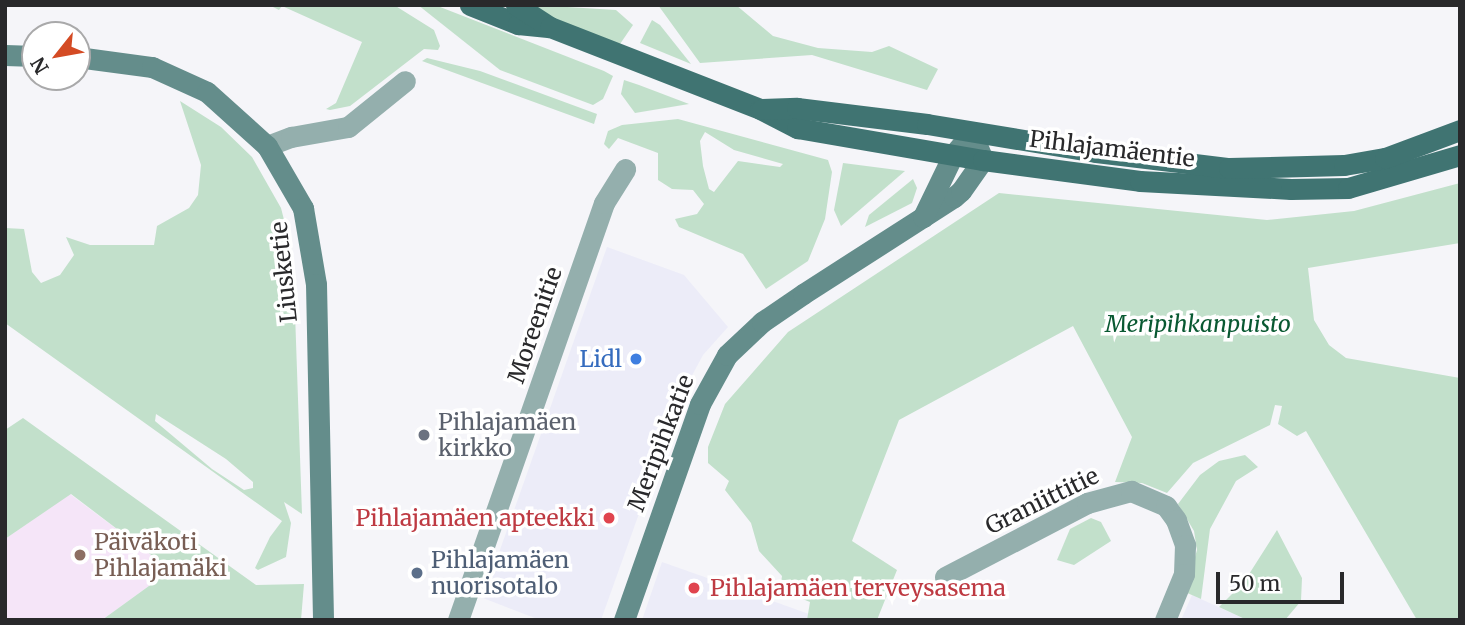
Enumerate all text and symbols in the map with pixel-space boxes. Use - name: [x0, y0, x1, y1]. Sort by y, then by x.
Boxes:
- north arrow: [21, 21, 91, 91]
- text: N: [26, 53, 54, 78]
- street label: Pihlajamäentie: [1028, 125, 1196, 173]
- street label: Liusketie: [265, 220, 303, 324]
- street label: Moreenitie: [502, 263, 568, 387]
- park label: Meripihkanpuisto: [1105, 310, 1291, 338]
- place label: Lidl: [579, 345, 622, 373]
- marker: Lidl: [628, 351, 644, 367]
- street label: Meripihkatie: [622, 371, 700, 515]
- place label: Pihlajamäen kirkko: [438, 408, 576, 462]
- marker: Pihlajamäen kirkko: [416, 427, 432, 443]
- street label: Graniittitie: [981, 462, 1103, 540]
- place label: Pihlajamäen apteekki: [356, 504, 595, 532]
- marker: Pihlajamäen apteekki: [601, 510, 617, 526]
- place label: Päiväkoti Pihlajamäki: [94, 528, 227, 582]
- place label: Pihlajamäen nuorisotalo: [431, 546, 569, 600]
- marker: Päiväkoti Pihlajamäki: [72, 547, 88, 563]
- scale bar: [1220, 558, 1348, 602]
- marker: Pihlajamäen nuorisotalo: [409, 565, 425, 581]
- text: 50 m: [1229, 570, 1280, 597]
- place label: Pihlajamäen terveysasema: [710, 574, 1006, 602]
- marker: Pihlajamäen terveysasema: [684, 578, 704, 598]

